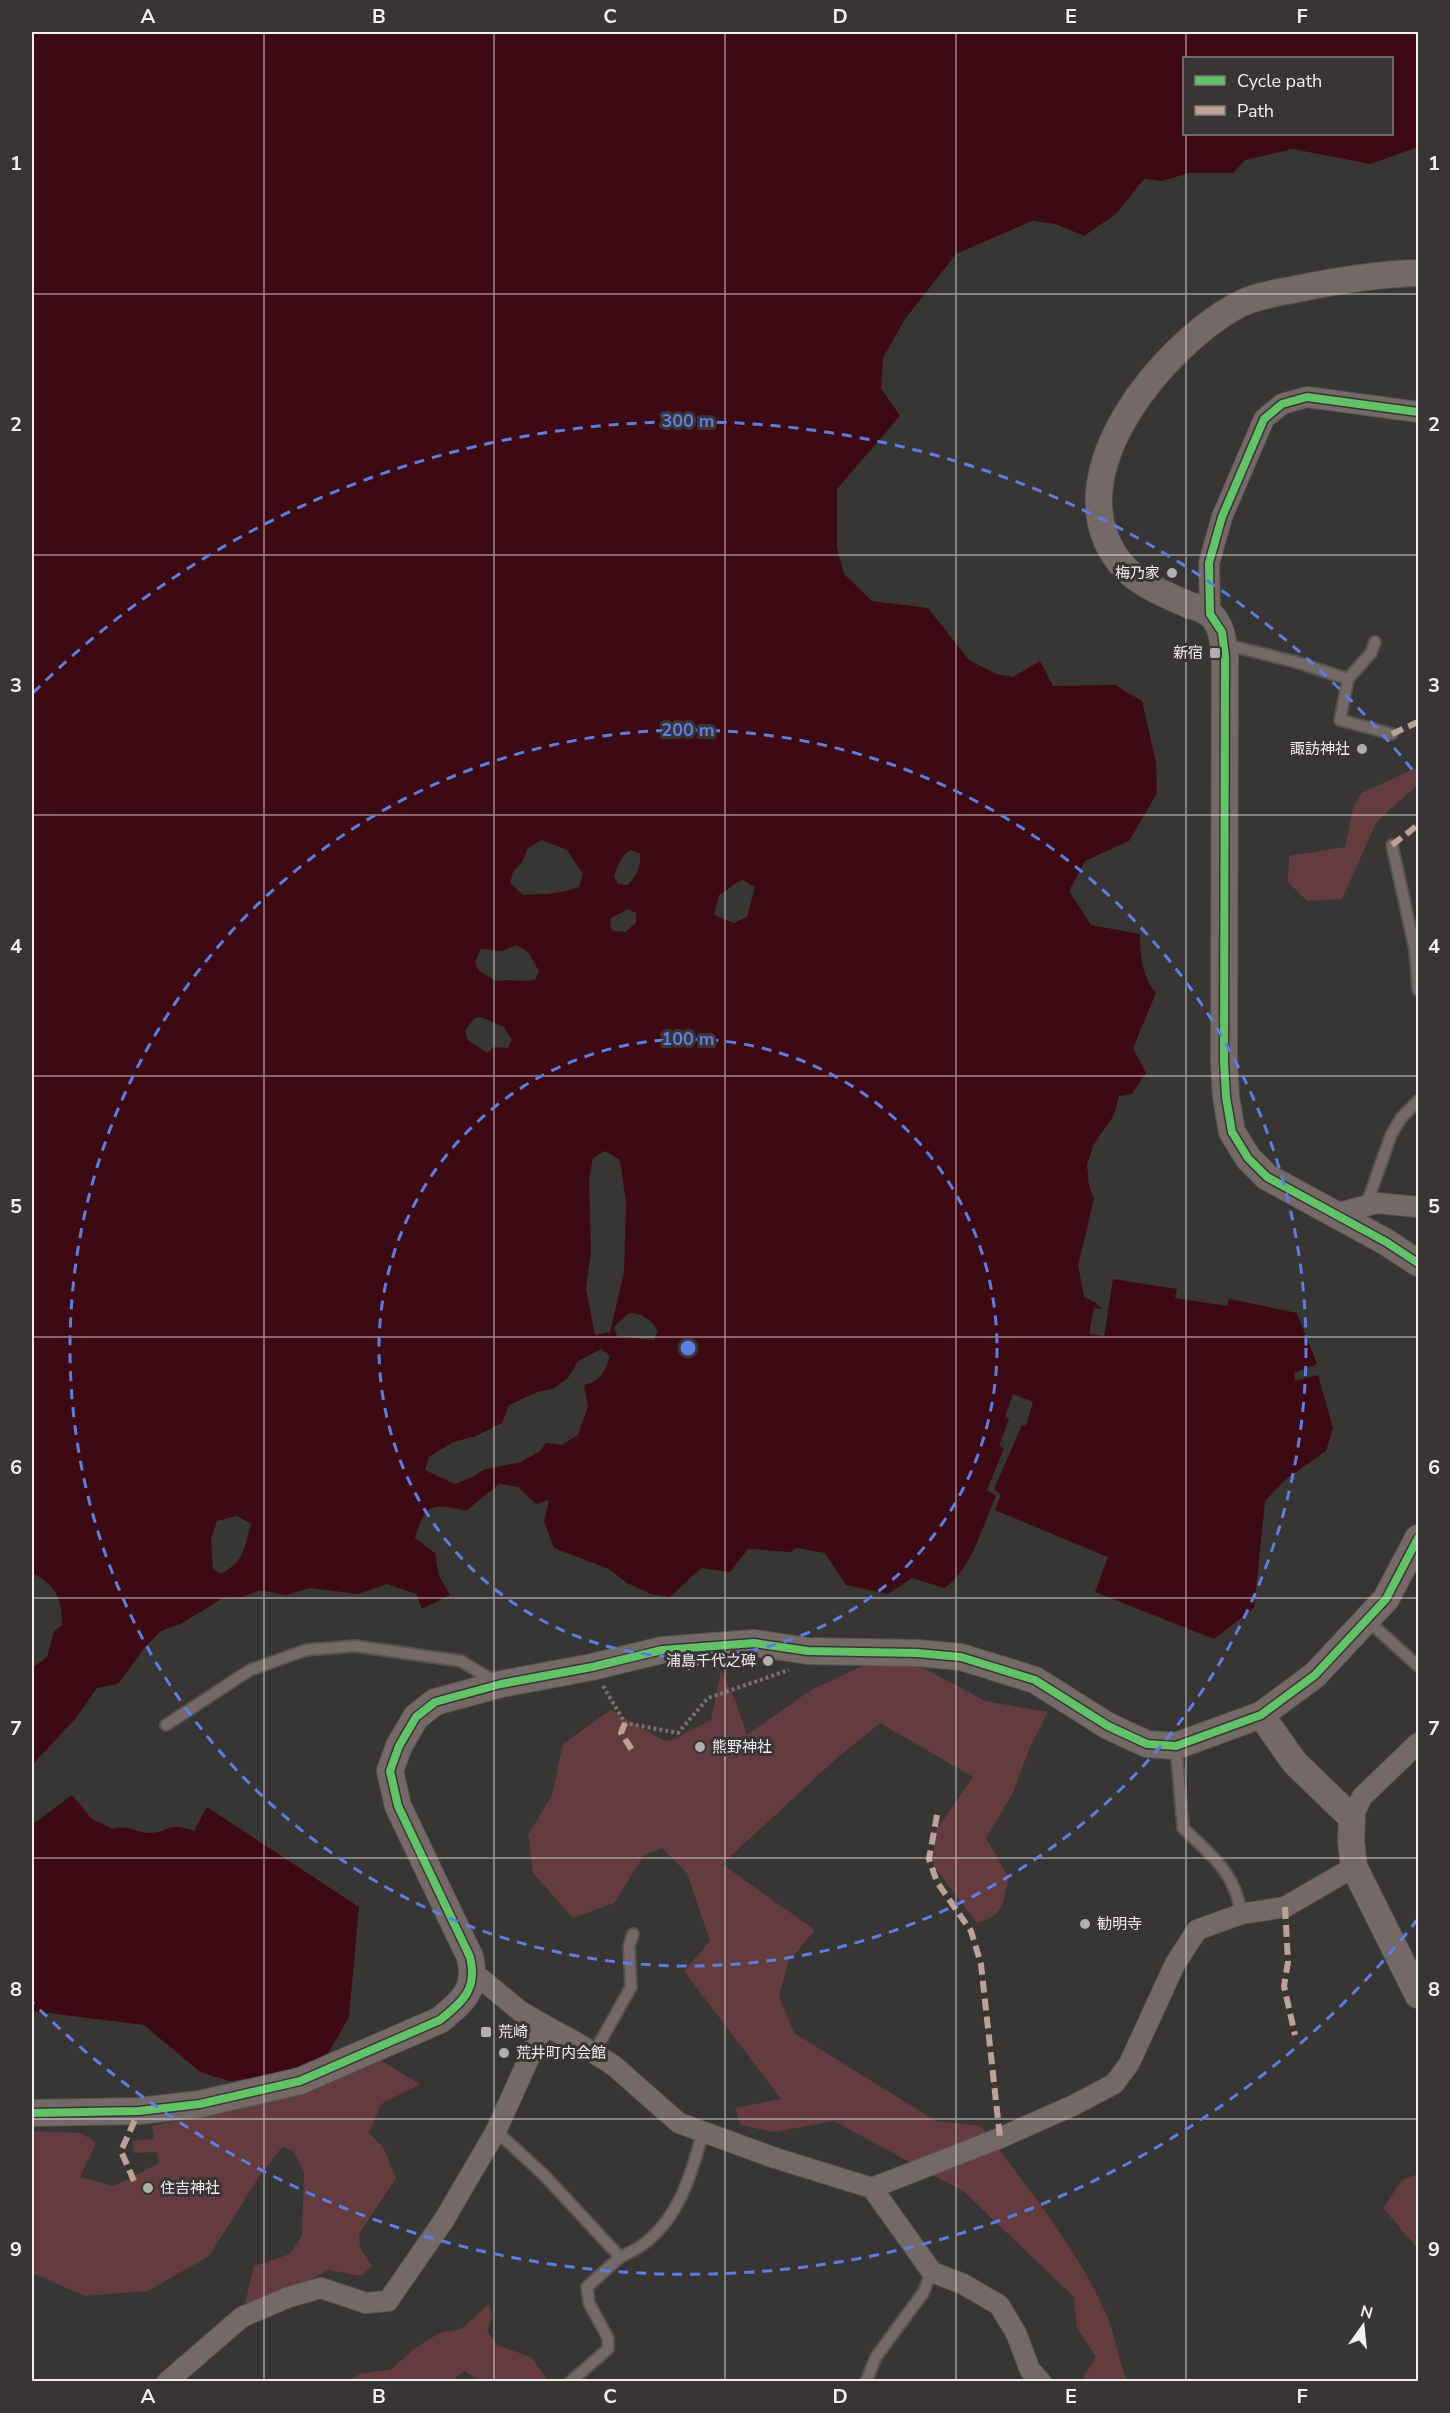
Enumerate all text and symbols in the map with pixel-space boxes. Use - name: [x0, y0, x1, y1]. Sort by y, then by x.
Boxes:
- text: A: [141, 3, 156, 30]
- text: B: [372, 3, 386, 30]
- text: C: [603, 3, 617, 30]
- text: D: [832, 3, 848, 30]
- text: E: [1065, 3, 1077, 30]
- text: F: [1296, 3, 1308, 30]
- legend: [1183, 57, 1393, 135]
- text: Cycle path: [1237, 69, 1322, 93]
- text: Path: [1237, 99, 1274, 123]
- text: 1: [10, 150, 22, 177]
- text: 1: [1428, 150, 1440, 177]
- text: 300 m: [661, 409, 715, 433]
- text: 2: [10, 411, 22, 438]
- text: 2: [1428, 411, 1440, 438]
- place label: 梅乃家: [1115, 563, 1160, 583]
- marker: 梅乃家: [1165, 566, 1179, 580]
- place label: 新宿: [1173, 643, 1203, 663]
- marker: 新宿: [1208, 646, 1222, 660]
- text: 3: [10, 672, 22, 699]
- text: 3: [1428, 672, 1440, 699]
- text: 200 m: [661, 718, 715, 742]
- place label: 諏訪神社: [1290, 739, 1350, 759]
- marker: 諏訪神社: [1355, 742, 1369, 756]
- text: 4: [10, 933, 22, 960]
- text: 4: [1428, 933, 1440, 960]
- text: 100 m: [661, 1027, 715, 1051]
- text: 5: [10, 1193, 22, 1220]
- text: 5: [1428, 1193, 1440, 1220]
- centre of rings: [678, 1338, 698, 1358]
- text: 6: [10, 1454, 22, 1481]
- text: 6: [1428, 1454, 1440, 1481]
- place label: 浦島千代之碑: [666, 1651, 756, 1671]
- marker: 浦島千代之碑: [761, 1654, 775, 1668]
- text: 7: [10, 1715, 22, 1742]
- text: 7: [1428, 1715, 1440, 1742]
- place label: 熊野神社: [712, 1737, 772, 1757]
- marker: 熊野神社: [693, 1740, 707, 1754]
- place label: 勧明寺: [1097, 1914, 1142, 1934]
- marker: 勧明寺: [1078, 1917, 1092, 1931]
- text: 8: [10, 1976, 22, 2003]
- text: 8: [1428, 1976, 1440, 2003]
- place label: 荒崎: [498, 2022, 528, 2042]
- marker: 荒崎: [479, 2025, 493, 2039]
- place label: 荒井町内会館: [516, 2043, 606, 2063]
- marker: 荒井町内会館: [497, 2046, 511, 2060]
- place label: 住吉神社: [160, 2178, 220, 2198]
- marker: 住吉神社: [141, 2181, 155, 2195]
- text: 9: [10, 2236, 22, 2263]
- text: 9: [1428, 2236, 1440, 2263]
- north arrow: [1333, 2296, 1393, 2356]
- text: N: [1358, 2300, 1375, 2325]
- text: A: [141, 2383, 156, 2410]
- text: B: [372, 2383, 386, 2410]
- text: C: [603, 2383, 617, 2410]
- text: D: [832, 2383, 848, 2410]
- text: E: [1065, 2383, 1077, 2410]
- text: F: [1296, 2383, 1308, 2410]

